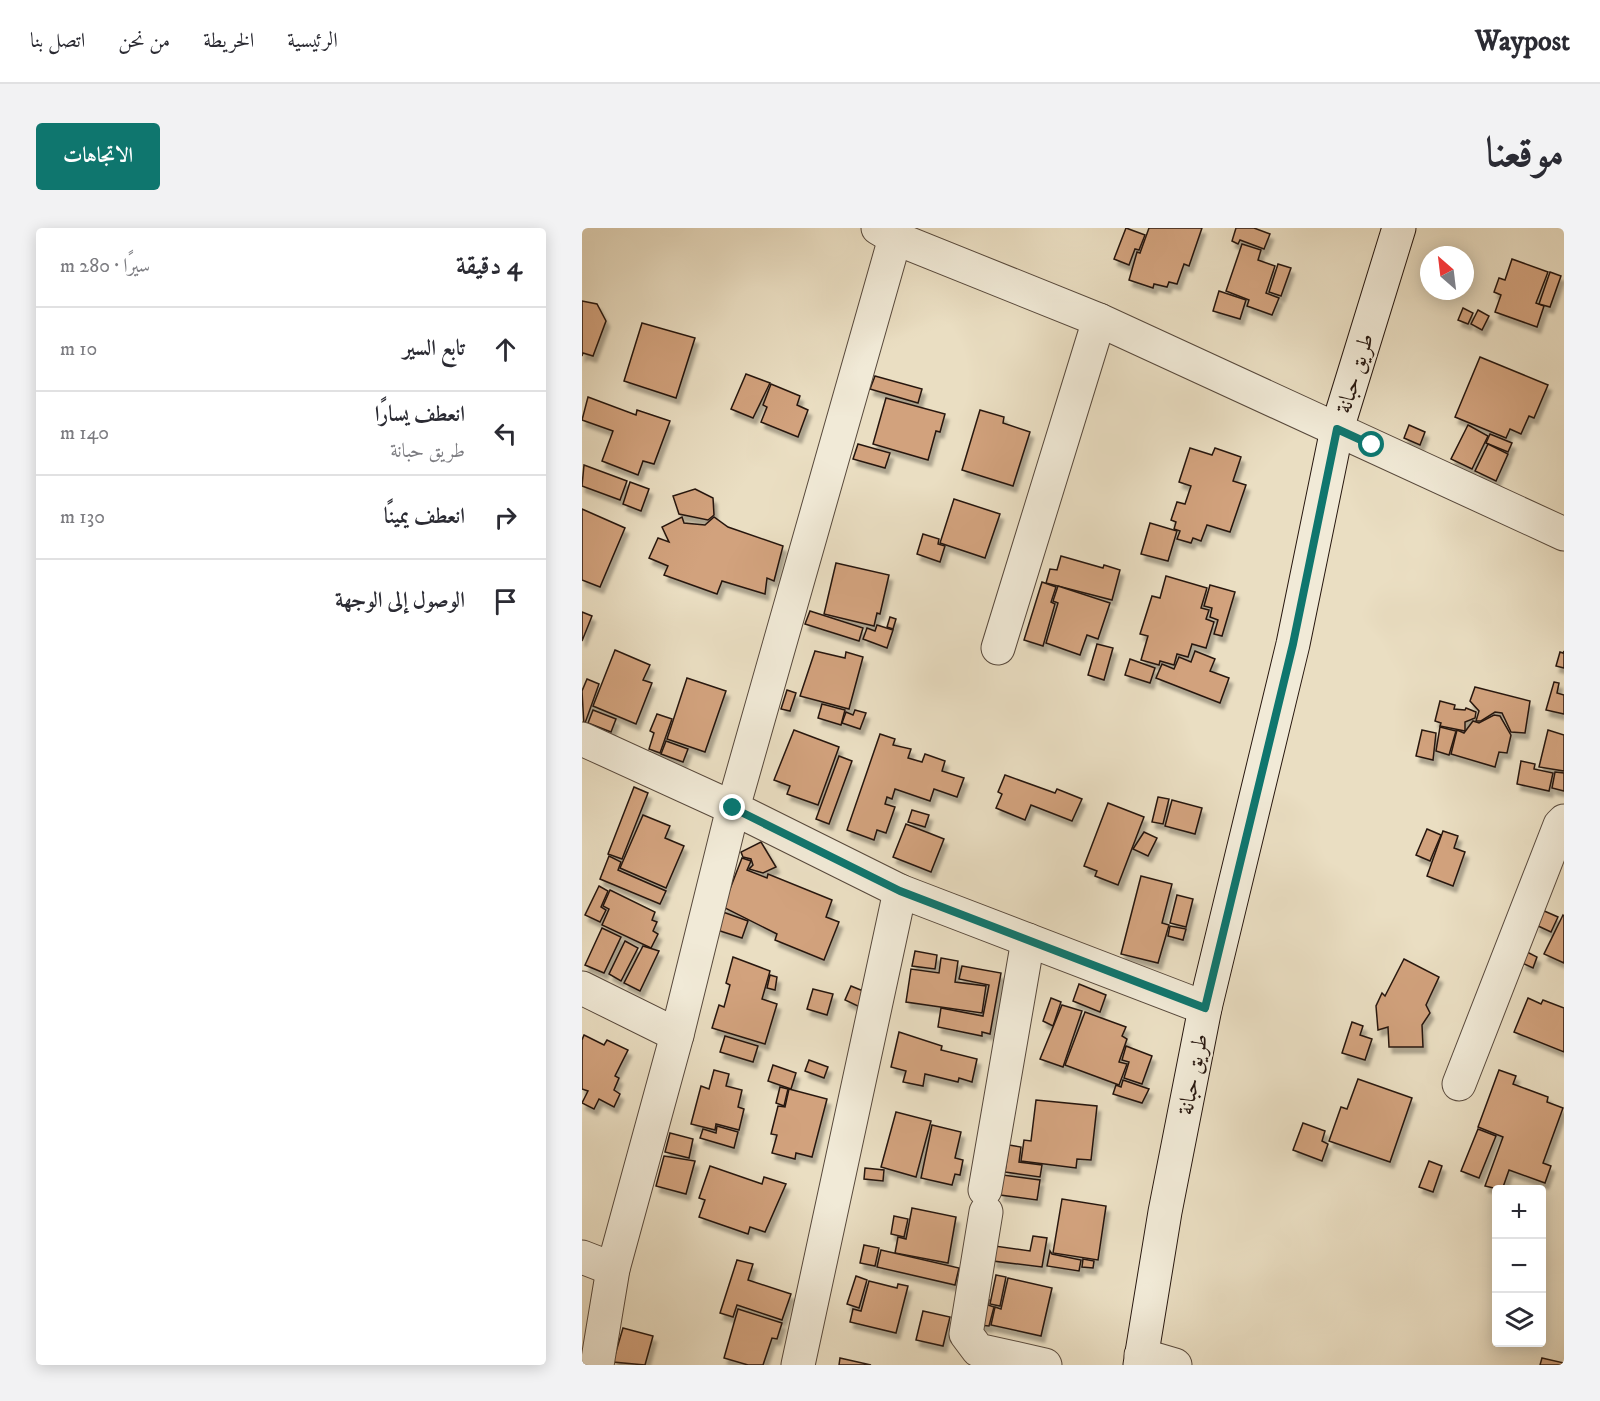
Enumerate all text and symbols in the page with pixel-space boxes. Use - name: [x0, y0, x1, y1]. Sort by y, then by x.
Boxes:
- text: Waypost: [1475, 24, 1570, 59]
- text: اتصل بنا: [30, 28, 85, 54]
- text: من نحن: [118, 28, 170, 54]
- text: الخريطة: [203, 28, 254, 54]
- text: الرئيسية: [287, 28, 338, 54]
- button: الاتجاهات: [36, 123, 160, 190]
- text: موقعنا: [1486, 128, 1564, 180]
- north arrow: [1420, 246, 1474, 300]
- text: 4 دقيقة: [456, 250, 522, 283]
- text: سيرًا · 280 m: [60, 254, 150, 279]
- street label: طريق حبانة: [1330, 330, 1380, 417]
- icon: ahead: [489, 333, 522, 366]
- text: تابع السير: [403, 335, 465, 362]
- text: 10 m: [60, 337, 97, 362]
- text: انعطف يسارًا: [375, 401, 465, 428]
- icon: left: [489, 417, 522, 450]
- text: 140 m: [60, 421, 109, 446]
- route start: [1358, 431, 1384, 457]
- text: طريق حبانة: [390, 439, 465, 464]
- icon: right: [489, 501, 522, 534]
- text: انعطف يمينًا: [384, 503, 465, 530]
- text: 130 m: [60, 505, 105, 530]
- icon: arrive: [489, 585, 522, 618]
- text: الوصول إلى الوجهة: [335, 587, 465, 614]
- route end: [719, 794, 745, 820]
- street label: طريق حبانة: [1172, 1031, 1215, 1117]
- map controls: [1492, 1185, 1546, 1347]
- button: +: [1492, 1185, 1546, 1239]
- button: −: [1492, 1239, 1546, 1293]
- button: layers: [1492, 1293, 1546, 1347]

